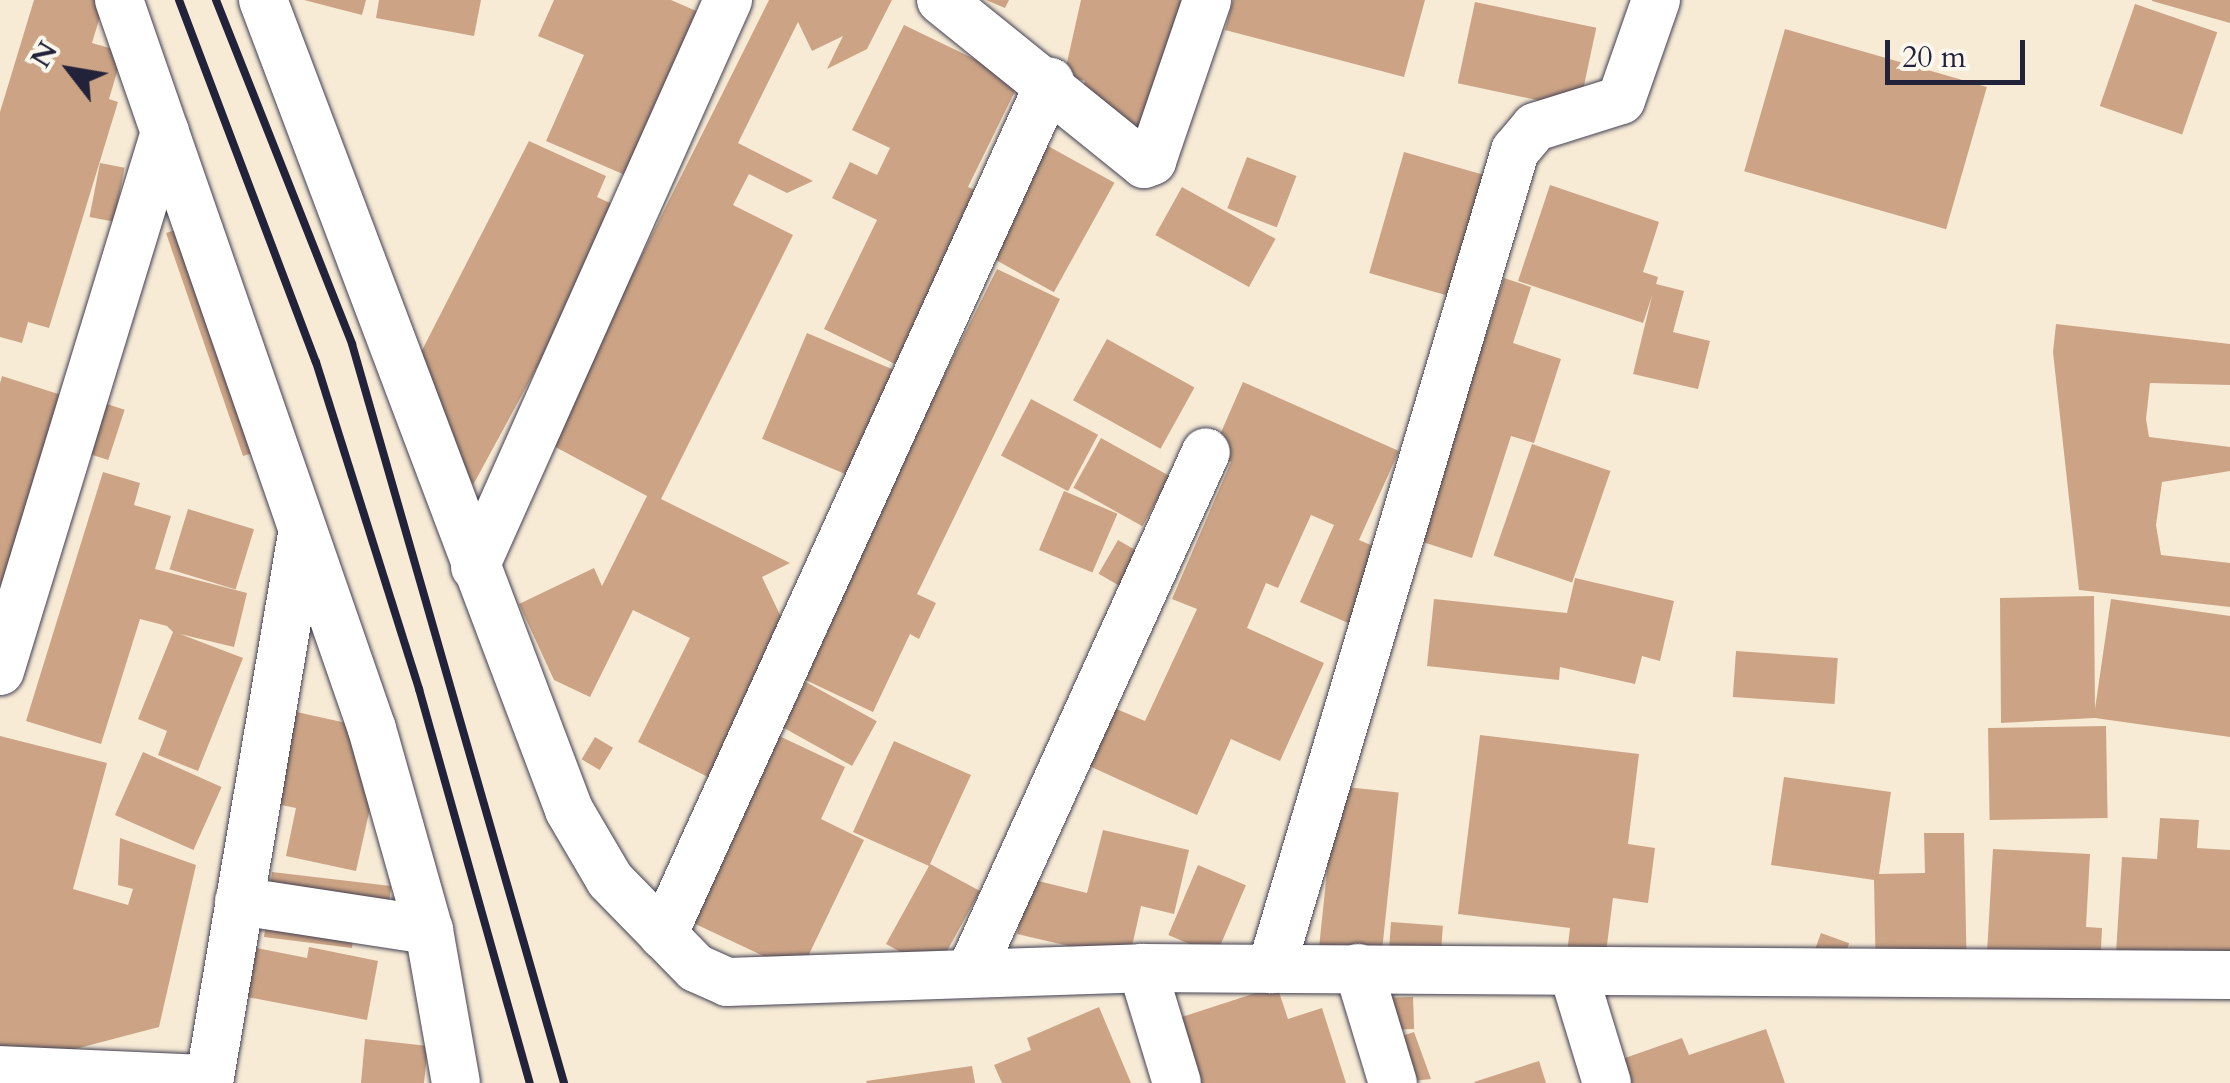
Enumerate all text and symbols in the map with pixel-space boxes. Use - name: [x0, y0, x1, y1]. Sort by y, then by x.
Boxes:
- north arrow: [20, 20, 120, 120]
- scale bar: [1890, 20, 2030, 82]
- text: N: [22, 34, 67, 75]
- text: 20 m: [1902, 37, 1966, 78]

